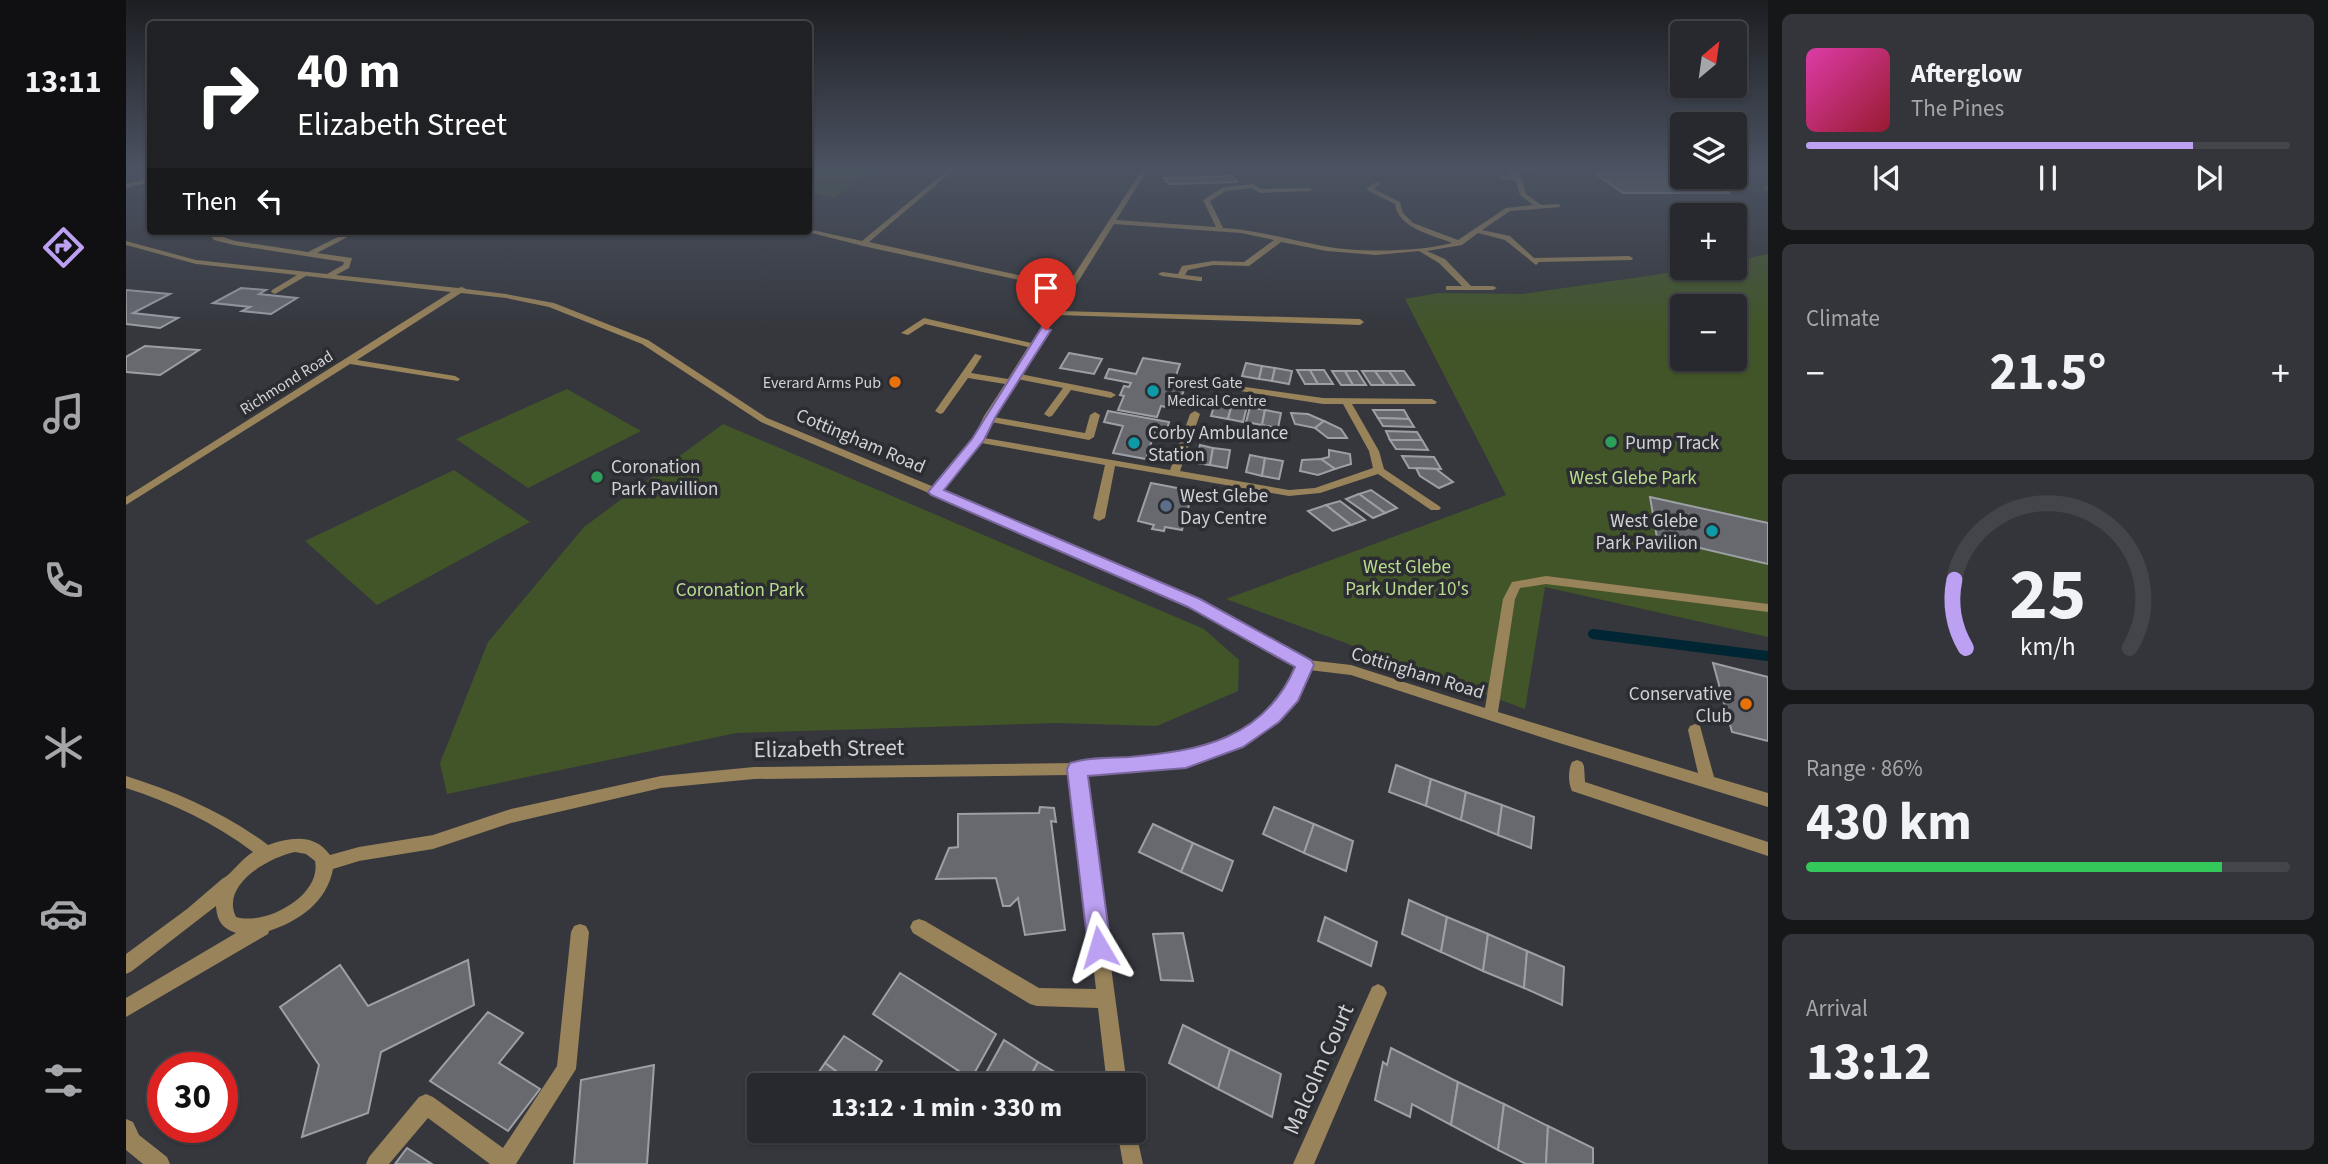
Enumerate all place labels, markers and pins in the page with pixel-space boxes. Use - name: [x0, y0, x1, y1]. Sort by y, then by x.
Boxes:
- pin: [1016, 258, 1076, 330]
- place label: Everard Arms Pub: [763, 372, 881, 394]
- place label: Forest Gate Medical Centre: [1167, 372, 1266, 412]
- marker: Everard Arms Pub: [887, 374, 903, 390]
- marker: Forest Gate Medical Centre: [1145, 383, 1161, 399]
- place label: Corby Ambulance Station: [1148, 420, 1288, 469]
- place label: Pump Track: [1625, 430, 1720, 457]
- marker: Pump Track: [1603, 434, 1619, 450]
- marker: Corby Ambulance Station: [1126, 435, 1142, 451]
- place label: Coronation Park Pavillion: [611, 454, 718, 503]
- marker: Coronation Park Pavillion: [589, 469, 605, 485]
- place label: West Glebe Day Centre: [1180, 483, 1268, 532]
- marker: West Glebe Day Centre: [1158, 498, 1174, 514]
- place label: West Glebe Park Pavilion: [1595, 508, 1698, 557]
- marker: West Glebe Park Pavilion: [1704, 523, 1720, 539]
- place label: Conservative Club: [1629, 681, 1732, 730]
- marker: Conservative Club: [1738, 696, 1754, 712]

